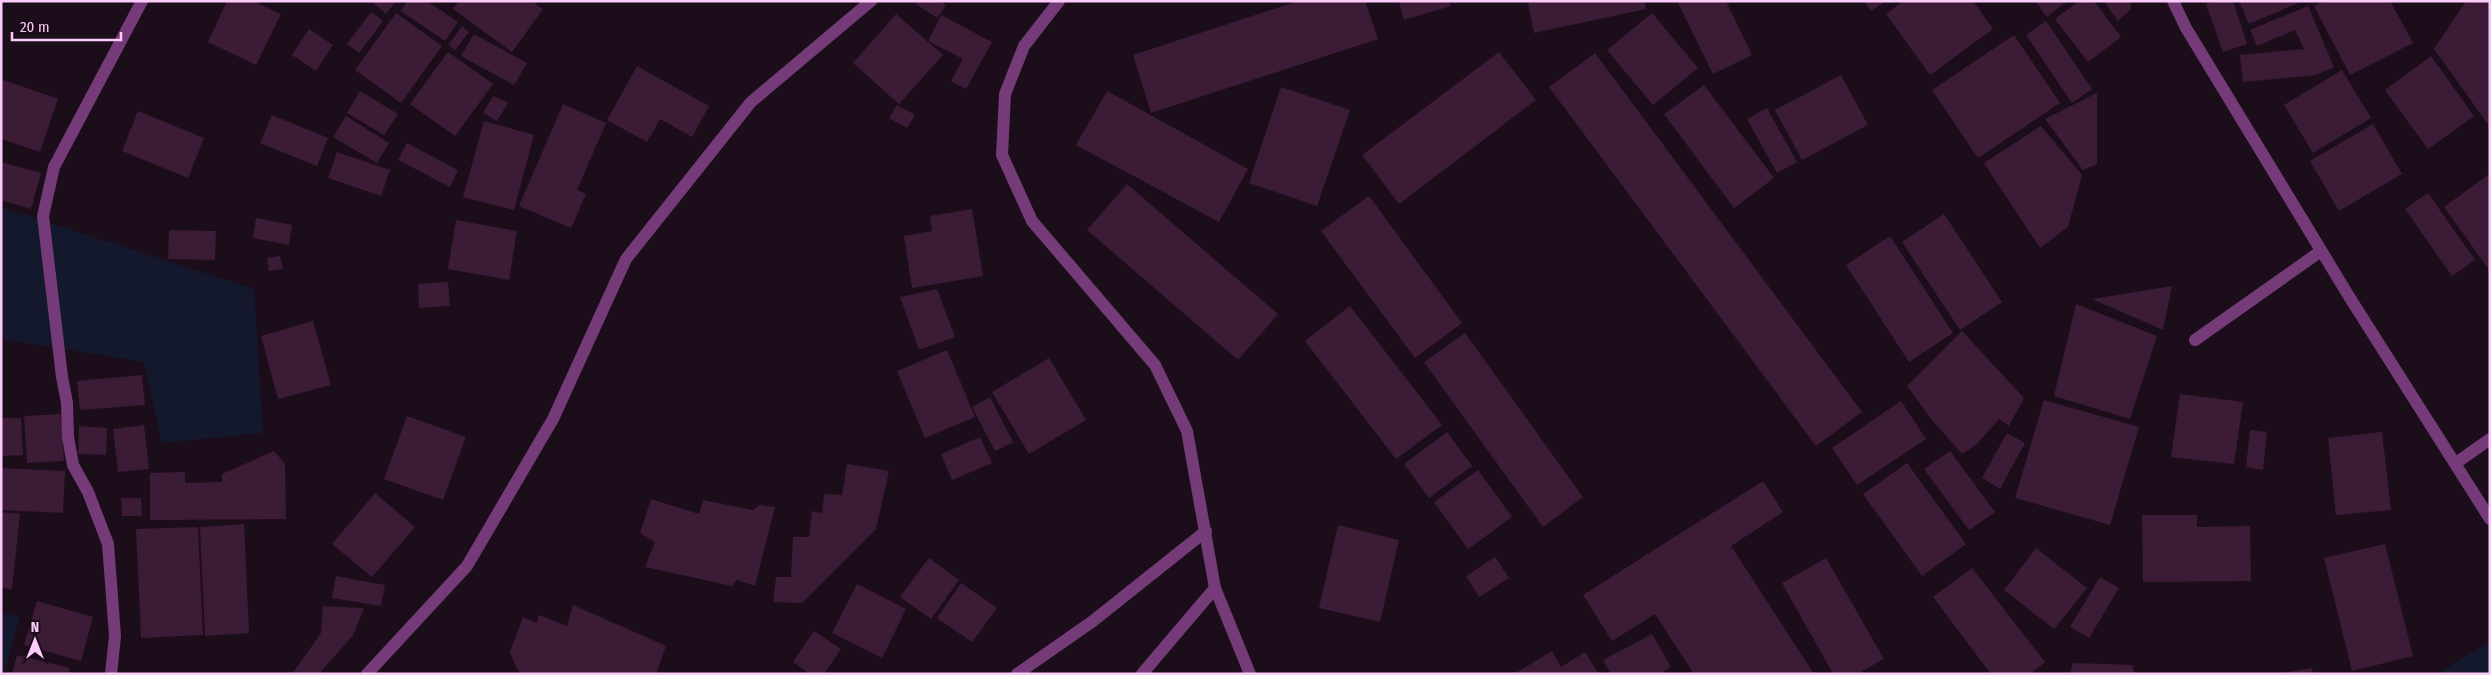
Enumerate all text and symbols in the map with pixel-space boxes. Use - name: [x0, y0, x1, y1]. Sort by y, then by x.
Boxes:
- scale bar: [12, 10, 121, 42]
- text: 20 m: [20, 18, 50, 36]
- north arrow: [10, 615, 60, 665]
- text: N: [31, 619, 39, 636]

